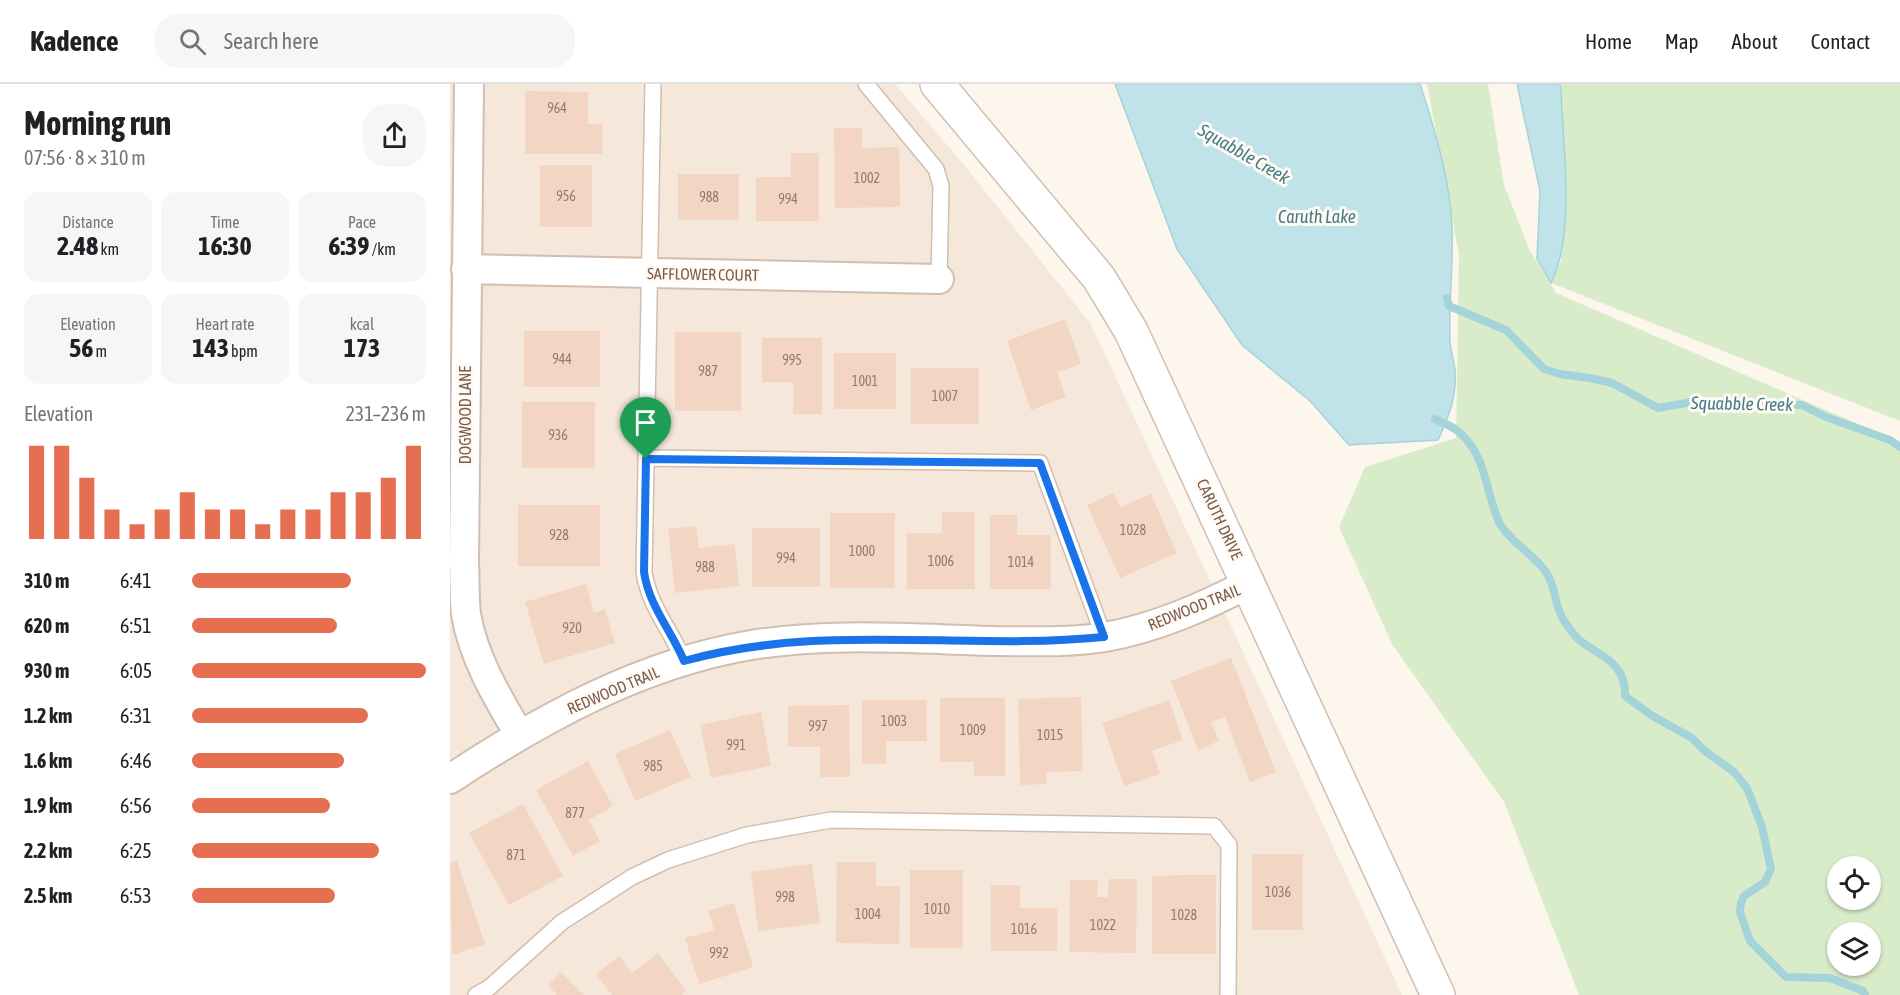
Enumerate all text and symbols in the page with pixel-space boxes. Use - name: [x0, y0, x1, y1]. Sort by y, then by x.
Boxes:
- search box: [155, 14, 575, 68]
- text: Kadence: [30, 25, 119, 57]
- icon: search: [176, 25, 209, 58]
- text: Search here: [224, 28, 319, 54]
- text: Home: [1585, 29, 1632, 53]
- text: Map: [1665, 29, 1699, 53]
- text: About: [1732, 29, 1778, 53]
- text: Contact: [1811, 29, 1870, 53]
- house number: 964: [547, 100, 567, 116]
- text: Morning run: [24, 104, 171, 142]
- button: share: [363, 104, 426, 167]
- water label: Squabble Creek: [1194, 118, 1295, 189]
- text: 07:56 · 8 × 310 m: [24, 146, 146, 169]
- house number: 1002: [854, 170, 880, 186]
- house number: 956: [556, 188, 576, 204]
- house number: 988: [699, 189, 719, 205]
- house number: 994: [778, 191, 798, 207]
- water label: Caruth Lake: [1278, 206, 1356, 227]
- text: Distance: [62, 213, 114, 231]
- text: Time: [210, 213, 240, 231]
- text: Pace: [348, 213, 376, 231]
- text: 2.48: [57, 231, 98, 261]
- text: 16:30: [198, 231, 252, 261]
- text: 6:39: [328, 231, 370, 261]
- text: km: [98, 240, 119, 258]
- text: /km: [370, 240, 396, 258]
- street label: SAFFLOWER COURT: [647, 264, 759, 284]
- text: Elevation: [60, 315, 116, 333]
- text: Heart rate: [196, 315, 254, 333]
- text: kcal: [350, 315, 374, 333]
- text: 56: [69, 333, 93, 363]
- text: 143: [192, 333, 229, 363]
- text: 173: [344, 333, 380, 363]
- text: m: [93, 342, 107, 360]
- text: bpm: [229, 342, 258, 360]
- house number: 944: [552, 351, 572, 367]
- house number: 995: [782, 352, 802, 368]
- house number: 987: [698, 363, 718, 379]
- street label: DOGWOOD LANE: [456, 366, 474, 464]
- house number: 1001: [852, 373, 878, 389]
- house number: 1007: [932, 388, 958, 404]
- water label: Squabble Creek: [1690, 392, 1794, 415]
- pin: [620, 397, 671, 459]
- text: Elevation: [24, 402, 93, 425]
- text: 231–236 m: [345, 402, 426, 425]
- icon: arrive: [629, 406, 662, 439]
- house number: 936: [548, 427, 568, 443]
- street label: CARUTH DRIVE: [1194, 476, 1247, 562]
- house number: 1028: [1120, 522, 1147, 538]
- house number: 928: [549, 527, 569, 543]
- house number: 1000: [849, 543, 876, 559]
- house number: 994: [776, 550, 796, 566]
- house number: 1006: [928, 553, 955, 569]
- house number: 1014: [1008, 554, 1035, 570]
- house number: 988: [695, 559, 715, 575]
- text: 310 m: [24, 569, 69, 592]
- text: 6:41: [120, 569, 152, 592]
- street label: REDWOOD TRAIL: [1145, 580, 1244, 634]
- text: 620 m: [24, 614, 69, 637]
- text: 6:51: [120, 614, 152, 637]
- house number: 920: [562, 620, 582, 636]
- text: 930 m: [24, 659, 69, 682]
- text: 6:05: [120, 659, 152, 682]
- street label: REDWOOD TRAIL: [564, 662, 662, 717]
- text: 1.2 km: [24, 704, 72, 727]
- text: 6:31: [120, 704, 152, 727]
- house number: 1003: [881, 713, 907, 729]
- house number: 997: [808, 718, 828, 734]
- house number: 1009: [960, 722, 986, 738]
- house number: 1015: [1037, 727, 1063, 743]
- house number: 991: [726, 737, 746, 753]
- text: 1.6 km: [24, 749, 72, 772]
- text: 6:46: [120, 749, 152, 772]
- house number: 985: [643, 758, 663, 774]
- text: 1.9 km: [24, 794, 72, 817]
- text: 6:56: [120, 794, 152, 817]
- house number: 877: [565, 805, 585, 821]
- text: 2.2 km: [24, 839, 72, 862]
- text: 6:25: [120, 839, 152, 862]
- house number: 871: [506, 847, 526, 863]
- map controls: [1827, 856, 1881, 976]
- button: locate: [1827, 856, 1881, 910]
- text: 2.5 km: [24, 884, 72, 907]
- text: 6:53: [120, 884, 152, 907]
- house number: 1036: [1265, 884, 1292, 900]
- house number: 998: [775, 889, 795, 905]
- house number: 1010: [924, 901, 951, 917]
- house number: 1004: [855, 906, 882, 922]
- house number: 1028: [1171, 907, 1198, 923]
- house number: 1022: [1090, 917, 1116, 933]
- house number: 1016: [1011, 921, 1038, 937]
- button: layers: [1827, 922, 1881, 976]
- house number: 992: [709, 945, 729, 961]

